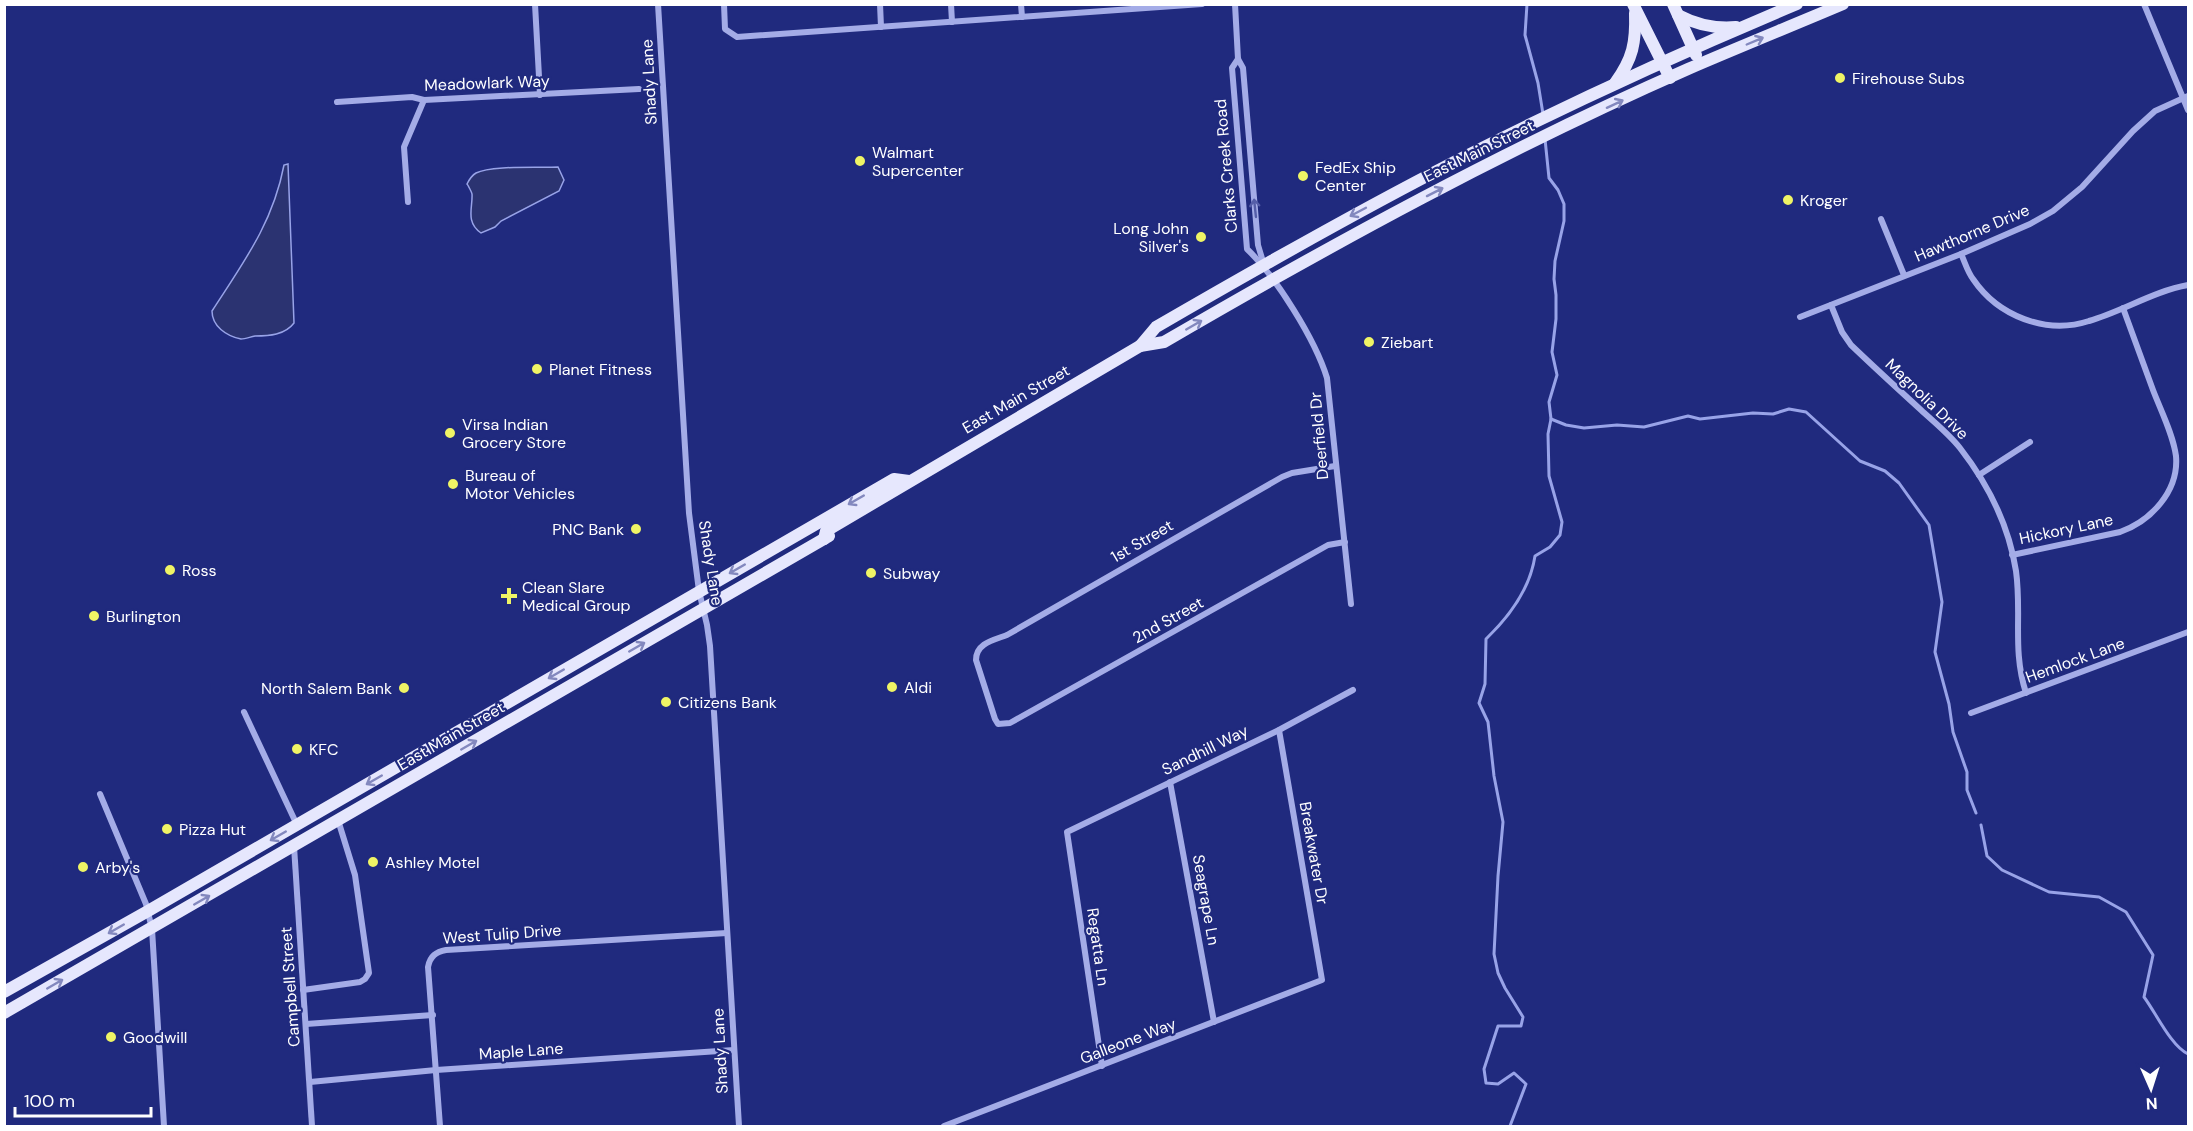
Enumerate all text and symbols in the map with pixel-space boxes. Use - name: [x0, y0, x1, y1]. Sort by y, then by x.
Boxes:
- one-way arrow: [1745, 35, 1764, 46]
- street label: Shady Lane: [636, 39, 662, 125]
- place label: Firehouse Subs: [1852, 68, 1965, 89]
- street label: Meadowlark Way: [424, 70, 550, 96]
- marker: Firehouse Subs: [1833, 71, 1847, 85]
- one-way arrow: [1605, 97, 1623, 109]
- street label: Clarks Creek Road: [1210, 98, 1242, 234]
- street label: East Main Street: [1420, 115, 1538, 187]
- place label: Walmart Supercenter: [872, 142, 964, 181]
- marker: Walmart Supercenter: [853, 154, 867, 168]
- place label: FedEx Ship Center: [1315, 157, 1396, 196]
- marker: FedEx Ship Center: [1296, 169, 1310, 183]
- one-way arrow: [1425, 185, 1443, 197]
- place label: Kroger: [1800, 190, 1848, 211]
- marker: Kroger: [1781, 193, 1795, 207]
- one-way arrow: [1249, 198, 1260, 218]
- street label: Hawthorne Drive: [1911, 199, 2033, 267]
- one-way arrow: [1349, 207, 1367, 219]
- place label: Long John Silver's: [1113, 218, 1189, 257]
- marker: Long John Silver's: [1194, 230, 1208, 244]
- one-way arrow: [1185, 319, 1202, 331]
- place label: Ziebart: [1381, 332, 1434, 353]
- marker: Ziebart: [1362, 335, 1376, 349]
- street label: Magnolia Drive: [1881, 354, 1973, 444]
- place label: Planet Fitness: [549, 359, 652, 380]
- street label: East Main Street: [958, 360, 1074, 438]
- marker: Planet Fitness: [530, 362, 544, 376]
- street label: Deerfield Dr: [1305, 391, 1333, 481]
- place label: Virsa Indian Grocery Store: [462, 414, 566, 453]
- marker: Virsa Indian Grocery Store: [443, 426, 457, 440]
- place label: Bureau of Motor Vehicles: [465, 465, 575, 504]
- marker: Bureau of Motor Vehicles: [446, 477, 460, 491]
- one-way arrow: [848, 495, 865, 507]
- street label: Hickory Lane: [2017, 509, 2115, 549]
- street label: 1st Street: [1107, 515, 1177, 567]
- place label: PNC Bank: [552, 519, 624, 540]
- street label: Shady Lane: [694, 519, 728, 607]
- marker: PNC Bank: [629, 522, 643, 536]
- place label: Ross: [182, 560, 217, 581]
- marker: Ross: [163, 563, 177, 577]
- one-way arrow: [729, 563, 746, 575]
- place label: Subway: [883, 563, 941, 584]
- marker: Subway: [864, 566, 878, 580]
- place label: Clean Slare Medical Group: [522, 577, 631, 616]
- marker: Clean Slare Medical Group: [500, 587, 518, 605]
- street label: 2nd Street: [1129, 592, 1207, 648]
- place label: Burlington: [106, 606, 181, 627]
- marker: Burlington: [87, 609, 101, 623]
- street label: Hemlock Lane: [2022, 632, 2128, 688]
- one-way arrow: [628, 641, 645, 653]
- one-way arrow: [548, 668, 565, 680]
- place label: Aldi: [904, 677, 932, 698]
- place label: North Salem Bank: [261, 678, 392, 699]
- marker: Aldi: [885, 680, 899, 694]
- marker: North Salem Bank: [397, 681, 411, 695]
- place label: Citizens Bank: [678, 692, 777, 713]
- marker: Citizens Bank: [659, 695, 673, 709]
- street label: East Main Street: [393, 697, 509, 775]
- street label: Sandhill Way: [1158, 720, 1252, 780]
- place label: KFC: [309, 739, 338, 760]
- one-way arrow: [459, 739, 477, 750]
- marker: KFC: [290, 742, 304, 756]
- one-way arrow: [366, 774, 383, 786]
- street label: Breakwater Dr: [1295, 800, 1333, 906]
- place label: Pizza Hut: [179, 819, 246, 840]
- marker: Pizza Hut: [160, 822, 174, 836]
- one-way arrow: [270, 830, 287, 842]
- place label: Ashley Motel: [385, 852, 480, 873]
- street label: Seagrape Ln: [1188, 853, 1224, 947]
- marker: Ashley Motel: [366, 855, 380, 869]
- place label: Arby's: [95, 857, 140, 878]
- marker: Arby's: [76, 860, 90, 874]
- one-way arrow: [193, 893, 210, 905]
- street label: Regatta Ln: [1082, 907, 1114, 987]
- street label: West Tulip Drive: [442, 919, 562, 949]
- one-way arrow: [108, 923, 125, 935]
- street label: Campbell Street: [275, 926, 305, 1048]
- one-way arrow: [46, 978, 63, 990]
- street label: Shady Lane: [707, 1008, 733, 1094]
- street label: Galleone Way: [1077, 1013, 1179, 1069]
- place label: Goodwill: [123, 1027, 187, 1048]
- marker: Goodwill: [104, 1030, 118, 1044]
- street label: Maple Lane: [478, 1038, 564, 1064]
- north arrow: [2121, 1059, 2181, 1119]
- scale bar: [15, 1080, 152, 1118]
- text: 100 m: [24, 1089, 75, 1113]
- text: N: [2145, 1093, 2158, 1114]

